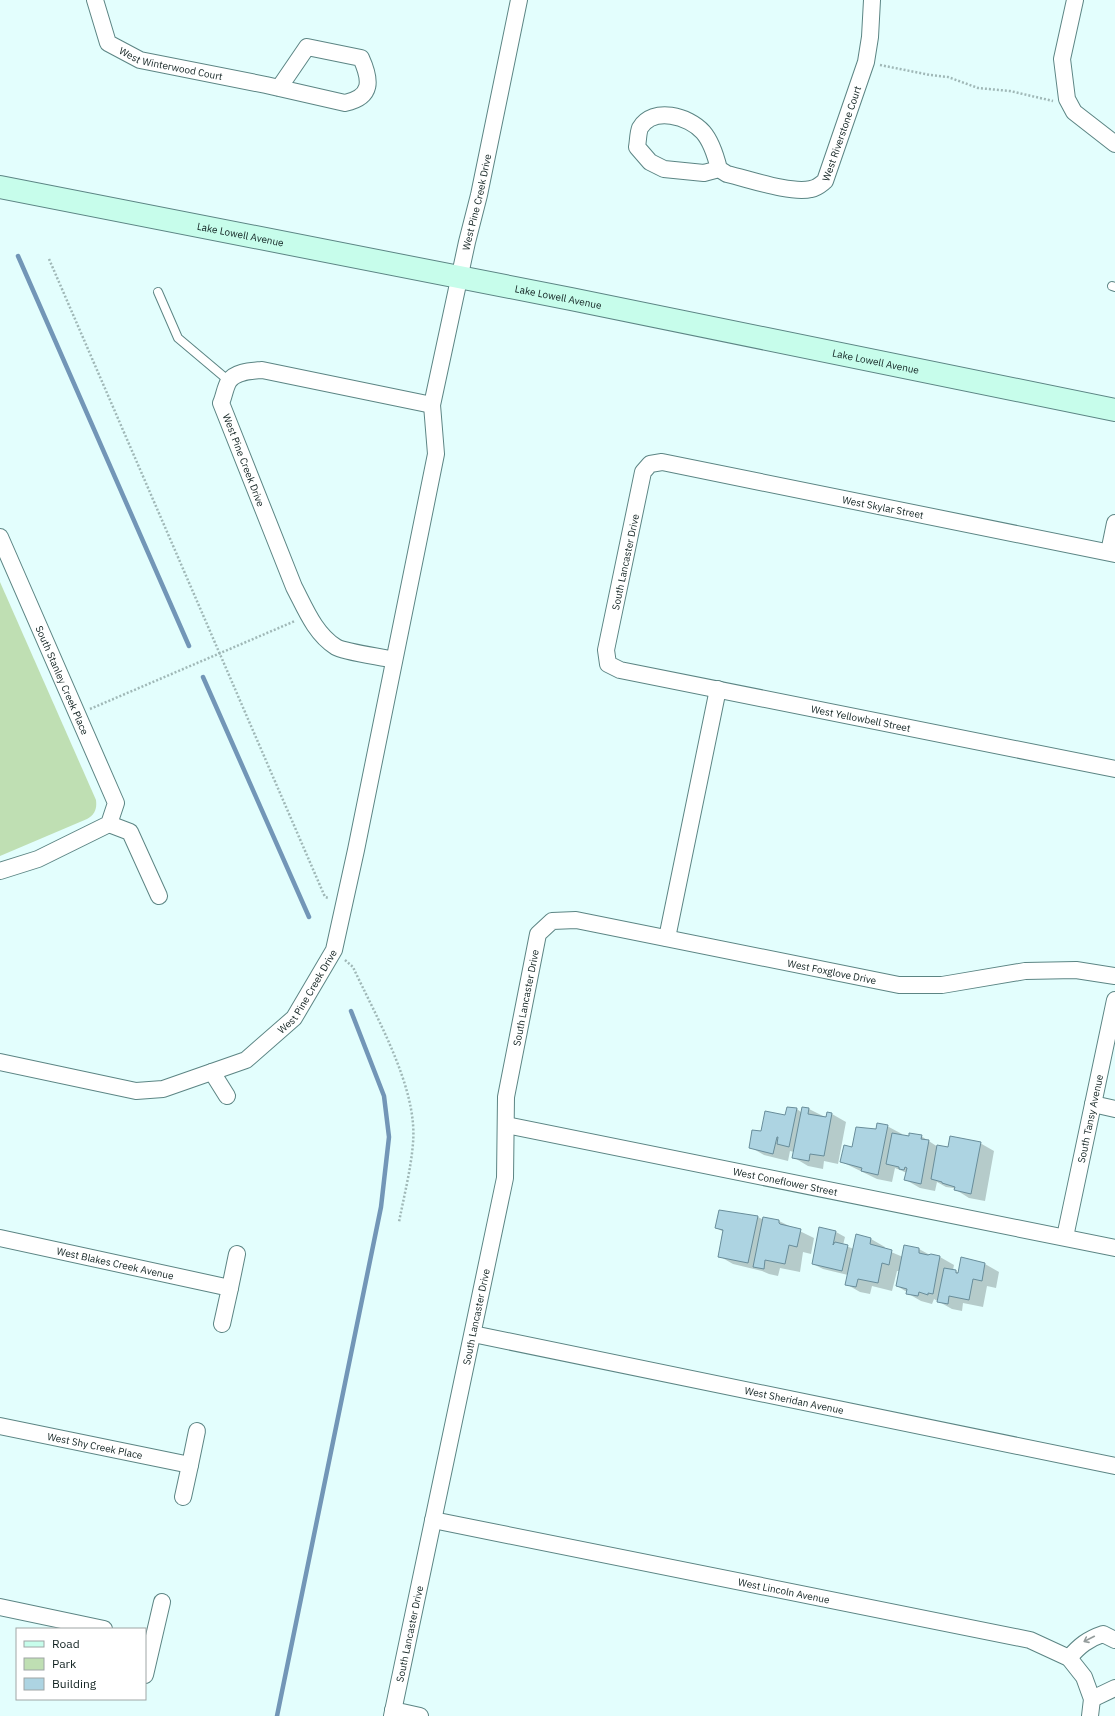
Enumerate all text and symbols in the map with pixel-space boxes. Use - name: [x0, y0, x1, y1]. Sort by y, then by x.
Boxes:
- street label: West Winterwood Court: [117, 44, 224, 83]
- street label: West Riverstone Court: [819, 84, 864, 183]
- street label: West Pine Creek Drive: [459, 152, 494, 252]
- street label: Lake Lowell Avenue: [196, 220, 285, 250]
- street label: Lake Lowell Avenue: [514, 282, 603, 312]
- street label: Lake Lowell Avenue: [831, 347, 921, 377]
- street label: West Pine Creek Drive: [220, 412, 267, 509]
- street label: West Skylar Street: [841, 493, 925, 522]
- street label: South Lancaster Drive: [609, 512, 642, 611]
- street label: South Stanley Creek Place: [32, 624, 92, 737]
- street label: West Yellowbell Street: [810, 702, 912, 735]
- street label: West Pine Creek Drive: [275, 947, 340, 1037]
- street label: South Lancaster Drive: [510, 948, 542, 1047]
- street label: West Foxglove Drive: [786, 957, 878, 987]
- street label: South Tansy Avenue: [1075, 1073, 1106, 1164]
- street label: West Coneflower Street: [732, 1165, 839, 1199]
- street label: West Blakes Creek Avenue: [55, 1245, 175, 1283]
- street label: South Lancaster Drive: [460, 1267, 493, 1366]
- street label: West Sheridan Avenue: [744, 1384, 845, 1417]
- street label: West Shy Creek Place: [46, 1430, 144, 1462]
- street label: West Lincoln Avenue: [737, 1576, 831, 1607]
- street label: South Lancaster Drive: [393, 1584, 426, 1683]
- legend: [16, 1628, 146, 1700]
- text: Road: [52, 1636, 80, 1651]
- one-way arrow: [1084, 1636, 1096, 1643]
- text: Park: [52, 1656, 77, 1671]
- text: Building: [52, 1676, 97, 1691]

